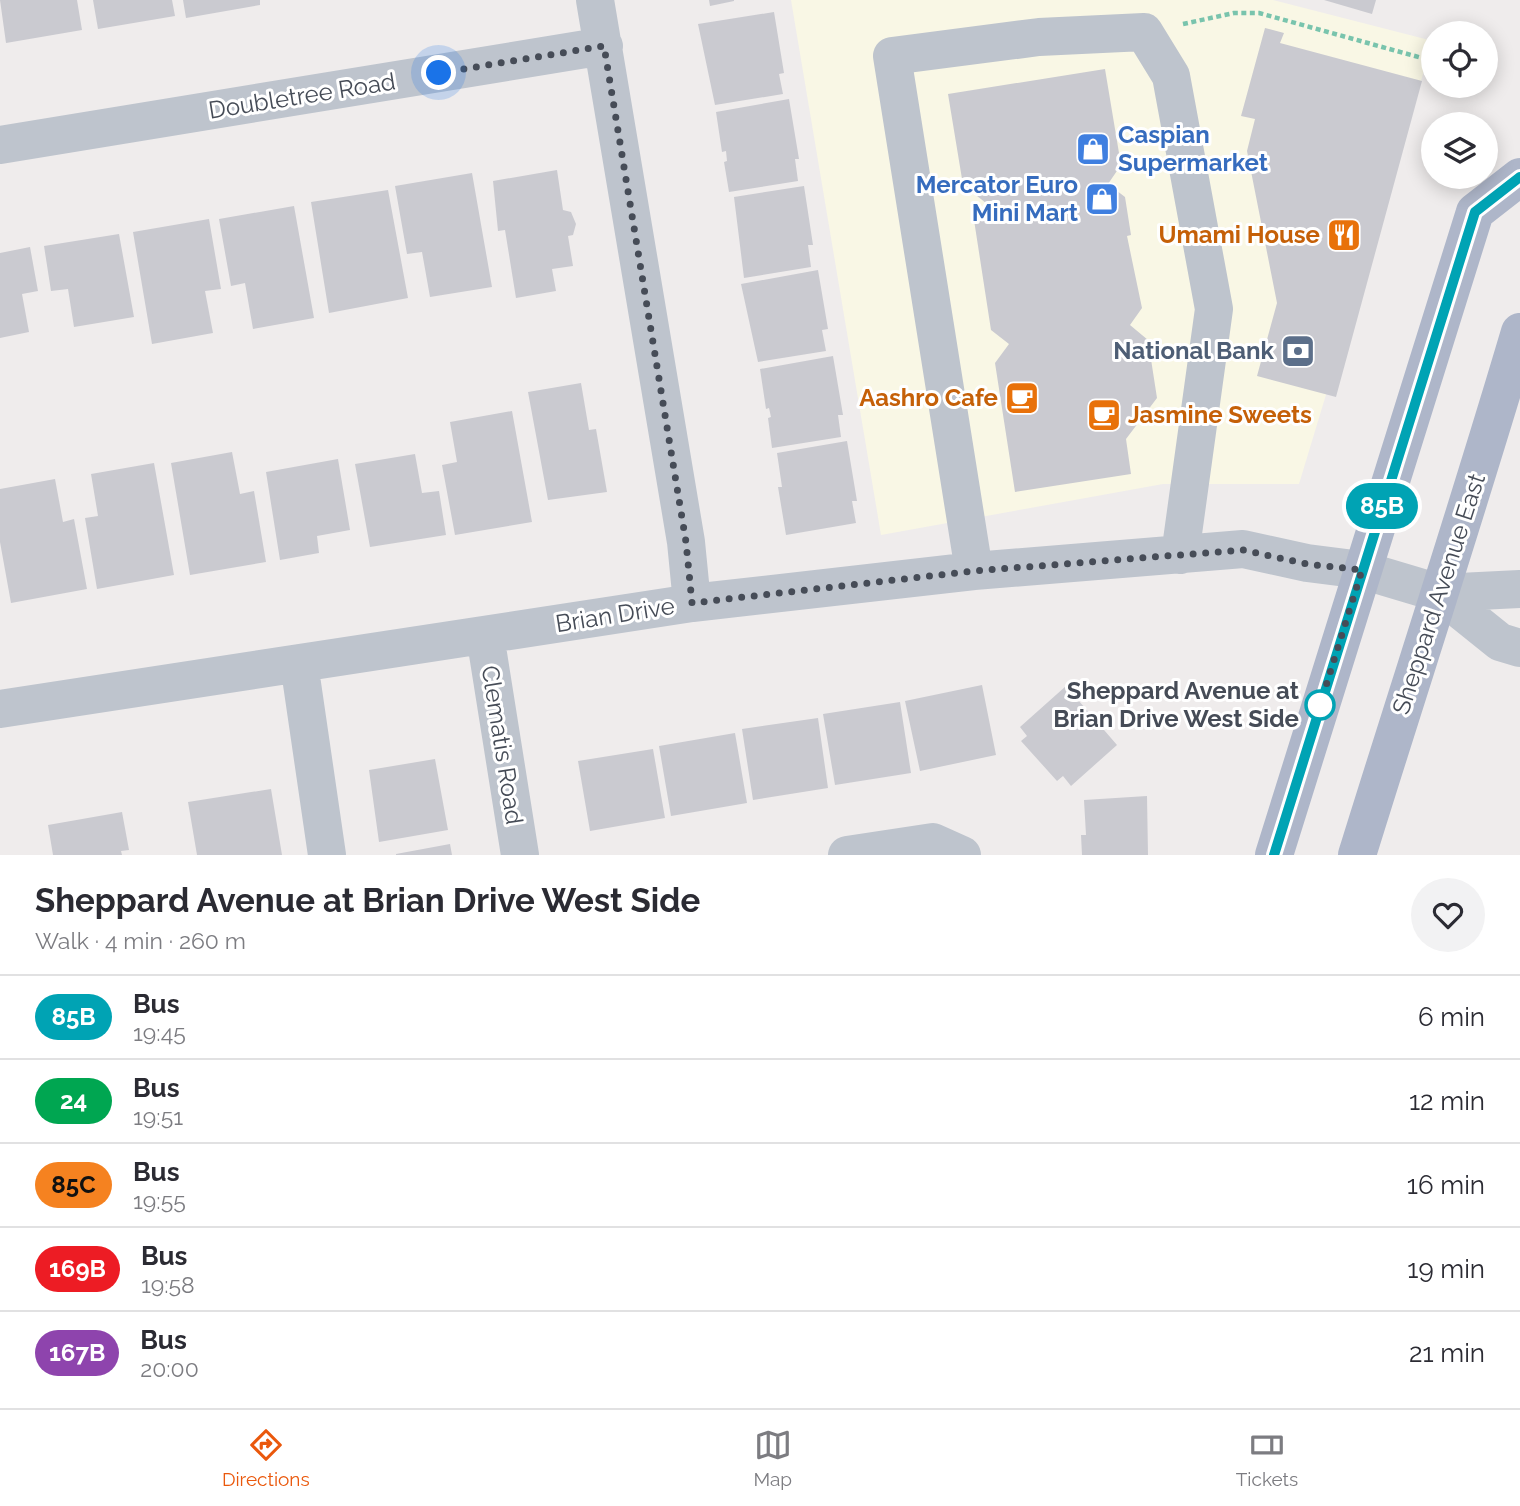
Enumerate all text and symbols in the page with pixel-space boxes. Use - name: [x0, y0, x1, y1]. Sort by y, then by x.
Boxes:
- map controls: [1421, 21, 1498, 189]
- button: locate: [1421, 21, 1498, 98]
- your location: [421, 55, 456, 90]
- street label: Doubletree Road: [206, 66, 398, 125]
- button: layers: [1421, 112, 1498, 189]
- place label: Caspian Supermarket: [1118, 120, 1268, 177]
- shop icon: Caspian Supermarket: [1074, 130, 1112, 168]
- place label: Mercator Euro Mini Mart: [916, 170, 1078, 227]
- shop icon: Mercator Euro Mini Mart: [1083, 180, 1121, 218]
- restaurant icon: Umami House: [1325, 216, 1363, 254]
- place label: Umami House: [1159, 220, 1320, 249]
- bank icon: National Bank: [1279, 332, 1317, 370]
- place label: National Bank: [1113, 336, 1275, 365]
- cafe icon: Aashro Cafe: [1003, 379, 1041, 417]
- place label: Aashro Cafe: [859, 383, 998, 412]
- cafe icon: Jasmine Sweets: [1085, 396, 1123, 434]
- place label: Jasmine Sweets: [1128, 400, 1312, 429]
- street label: Sheppard Avenue East: [1386, 470, 1491, 718]
- line badge: 85B: [1342, 483, 1422, 529]
- text: 85B: [1360, 491, 1404, 520]
- street label: Brian Drive: [553, 591, 677, 638]
- street label: Clematis Road: [476, 663, 529, 827]
- place label: Sheppard Avenue at Brian Drive West Side: [1053, 676, 1299, 733]
- marker: Sheppard Avenue at Brian Drive West Side: [1305, 690, 1335, 720]
- button: heart: [1411, 878, 1485, 952]
- text: Sheppard Avenue at Brian Drive West Side: [35, 881, 700, 920]
- text: Walk · 4 min · 260 m: [35, 927, 246, 954]
- text: Bus: [133, 989, 180, 1019]
- text: 85B: [51, 1002, 96, 1031]
- text: 6 min: [1418, 1002, 1485, 1032]
- text: 19:45: [133, 1019, 186, 1046]
- text: Bus: [133, 1073, 180, 1103]
- text: 24: [60, 1086, 87, 1115]
- text: 12 min: [1409, 1086, 1485, 1116]
- text: 19:51: [133, 1103, 183, 1130]
- text: Bus: [133, 1157, 180, 1187]
- text: 85C: [51, 1170, 96, 1199]
- text: 16 min: [1407, 1170, 1485, 1200]
- text: 19:55: [133, 1187, 186, 1214]
- text: Bus: [141, 1241, 187, 1271]
- text: 169B: [49, 1254, 106, 1283]
- text: 19 min: [1407, 1254, 1485, 1284]
- text: 19:58: [141, 1271, 195, 1298]
- text: Bus: [140, 1325, 187, 1355]
- text: 167B: [49, 1338, 105, 1367]
- text: 21 min: [1409, 1338, 1485, 1368]
- text: 20:00: [140, 1355, 199, 1382]
- tab: Directions: [222, 1426, 310, 1490]
- tab: Map: [753, 1426, 792, 1490]
- tab: Tickets: [1236, 1426, 1298, 1490]

